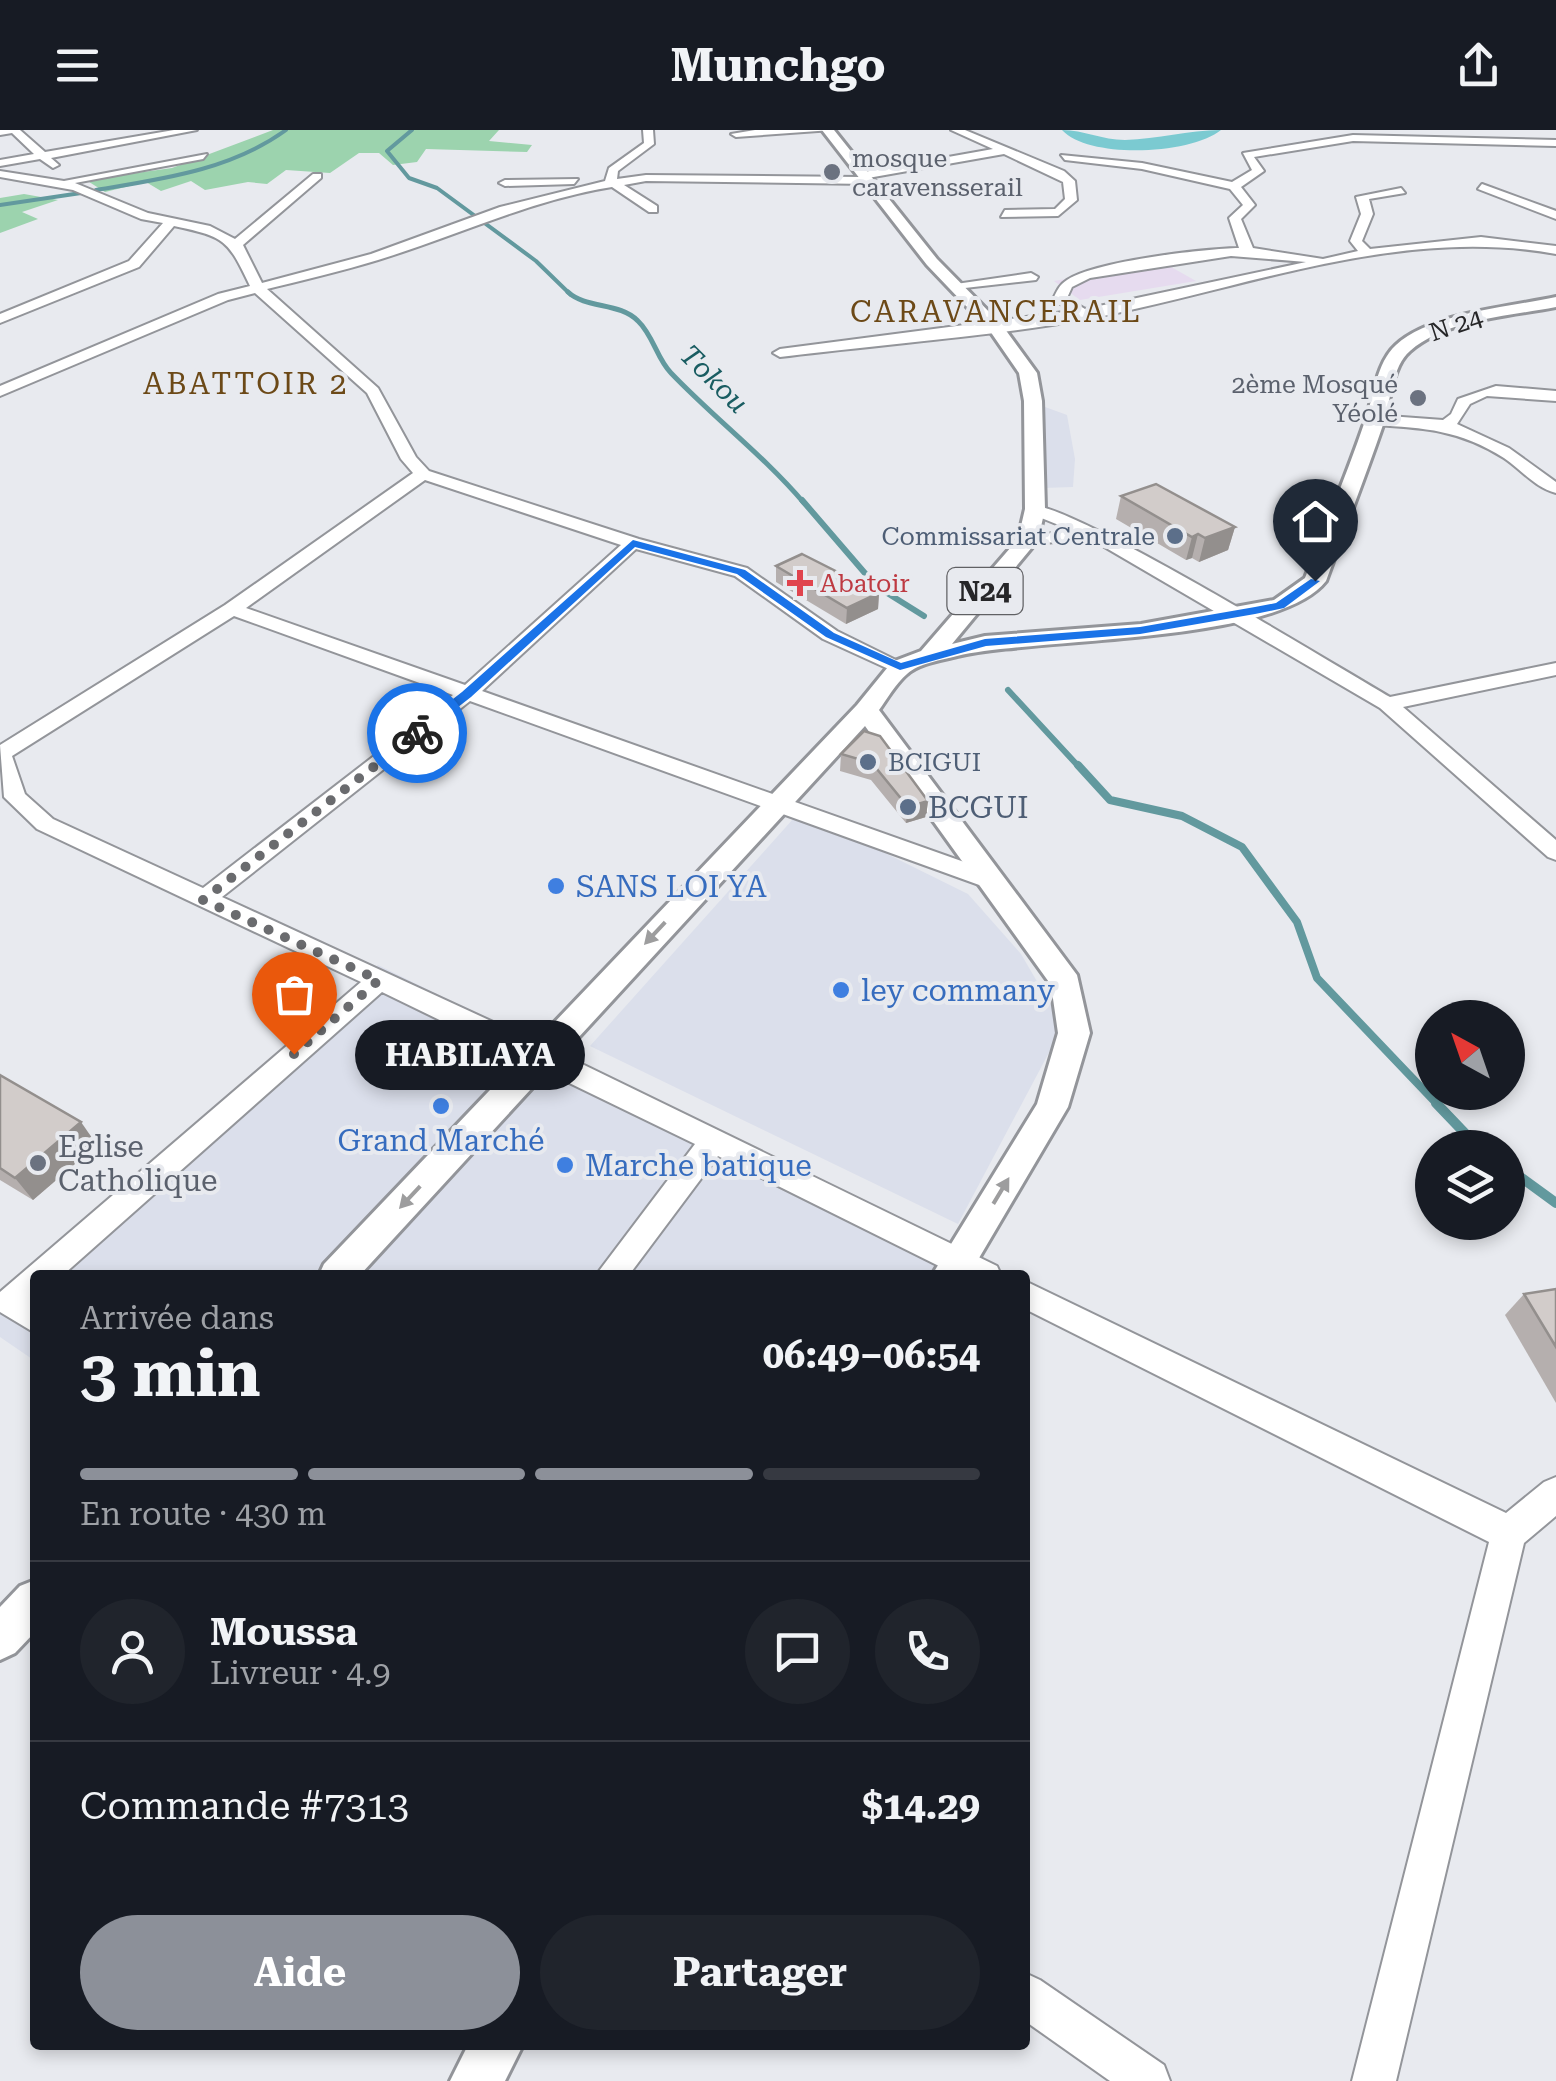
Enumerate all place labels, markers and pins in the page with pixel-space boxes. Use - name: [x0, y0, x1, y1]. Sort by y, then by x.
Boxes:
- place label: mosque caravensserail: [852, 144, 1023, 202]
- marker: mosque caravensserail: [821, 161, 843, 183]
- place label: 2ème Mosqué Yéolé: [1232, 370, 1398, 428]
- marker: 2ème Mosqué Yéolé: [1407, 387, 1429, 409]
- pin: [1273, 479, 1358, 582]
- place label: Commissariat Centrale: [881, 522, 1155, 551]
- marker: Commissariat Centrale: [1164, 525, 1186, 547]
- place label: Abatoir: [820, 569, 910, 598]
- marker: Abatoir: [789, 572, 811, 594]
- place label: BCIGUI: [888, 748, 981, 777]
- marker: BCIGUI: [857, 751, 879, 773]
- place label: BCGUI: [928, 790, 1028, 825]
- marker: BCGUI: [897, 796, 919, 818]
- place label: SANS LOI YA: [576, 869, 767, 904]
- marker: SANS LOI YA: [545, 875, 567, 897]
- pin: [252, 952, 337, 1055]
- place label: ley commany: [861, 973, 1055, 1008]
- marker: ley commany: [830, 979, 852, 1001]
- callout: HABILAYA: [354, 1019, 584, 1089]
- marker: Grand Marché: [430, 1095, 452, 1117]
- place label: Grand Marché: [337, 1123, 545, 1158]
- place label: Eglise Catholique: [58, 1129, 218, 1198]
- place label: Marche batique: [585, 1148, 812, 1183]
- marker: Eglise Catholique: [27, 1152, 49, 1174]
- marker: Marche batique: [554, 1154, 576, 1176]

